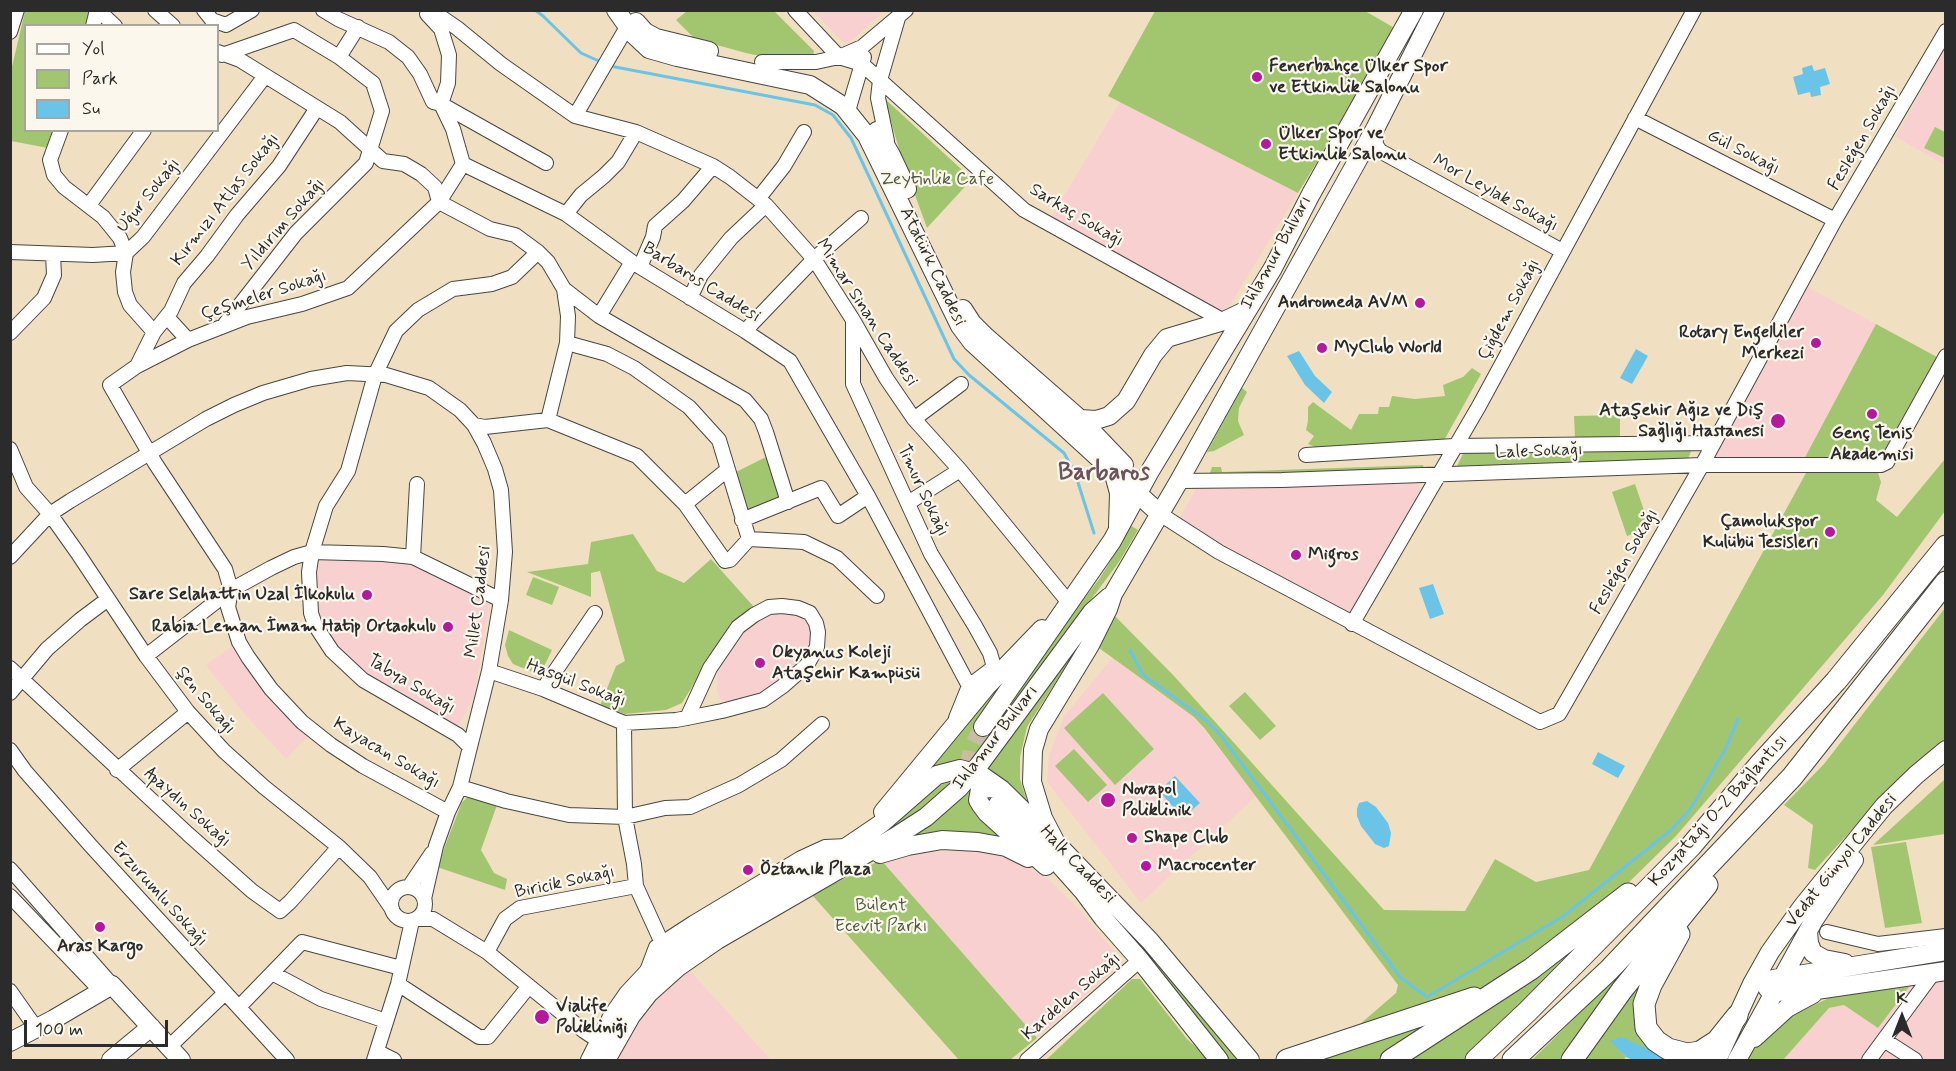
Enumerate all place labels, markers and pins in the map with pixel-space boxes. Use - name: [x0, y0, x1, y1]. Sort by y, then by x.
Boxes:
- place label: Fenerbahçe Ülker Spor ve Etkinlik Salonu: [1269, 56, 1448, 98]
- marker: Fenerbahçe Ülker Spor ve Etkinlik Salonu: [1250, 70, 1264, 84]
- place label: Ülker Spor ve Etkinlik Salonu: [1278, 123, 1407, 166]
- marker: Ülker Spor ve Etkinlik Salonu: [1259, 137, 1273, 151]
- place label: Andromeda AVM: [1278, 292, 1408, 314]
- marker: Andromeda AVM: [1413, 296, 1427, 310]
- place label: Rotary Engelliler Merkezi: [1679, 322, 1804, 364]
- marker: Rotary Engelliler Merkezi: [1809, 336, 1823, 350]
- place label: MyClub World: [1334, 337, 1442, 359]
- marker: MyClub World: [1315, 341, 1329, 355]
- place label: Ataşehir Ağız ve Diş Sağlığı Hastanesi: [1599, 400, 1764, 442]
- marker: Genç Tenis Akademisi: [1865, 407, 1879, 421]
- marker: Ataşehir Ağız ve Diş Sağlığı Hastanesi: [1769, 412, 1787, 430]
- place label: Genç Tenis Akademisi: [1830, 423, 1914, 466]
- place label: Çamolukspor Kulübü Tesisleri: [1703, 511, 1818, 554]
- marker: Çamolukspor Kulübü Tesisleri: [1823, 525, 1837, 539]
- place label: Migros: [1308, 544, 1359, 566]
- marker: Migros: [1289, 548, 1303, 562]
- place label: Sare Selahattin Uzal İlkokulu: [129, 584, 355, 606]
- marker: Sare Selahattin Uzal İlkokulu: [360, 588, 374, 602]
- place label: Rabia Leman İmam Hatip Ortaokulu: [152, 616, 436, 638]
- marker: Rabia Leman İmam Hatip Ortaokulu: [441, 620, 455, 634]
- place label: Okyanus Koleji Ataşehir Kampüsü: [772, 642, 920, 684]
- marker: Okyanus Koleji Ataşehir Kampüsü: [753, 656, 767, 670]
- place label: Novapol Poliklinik: [1122, 779, 1192, 822]
- marker: Novapol Poliklinik: [1099, 791, 1117, 809]
- place label: Shape Club: [1144, 827, 1228, 849]
- marker: Shape Club: [1125, 831, 1139, 845]
- place label: Macrocenter: [1158, 855, 1256, 877]
- place label: Öztanık Plaza: [760, 859, 871, 881]
- marker: Macrocenter: [1139, 859, 1153, 873]
- marker: Öztanık Plaza: [741, 863, 755, 877]
- marker: Aras Kargo: [93, 920, 107, 934]
- place label: Aras Kargo: [57, 936, 143, 958]
- place label: Vialife Polikliniği: [556, 996, 627, 1038]
- marker: Vialife Polikliniği: [533, 1008, 551, 1026]

